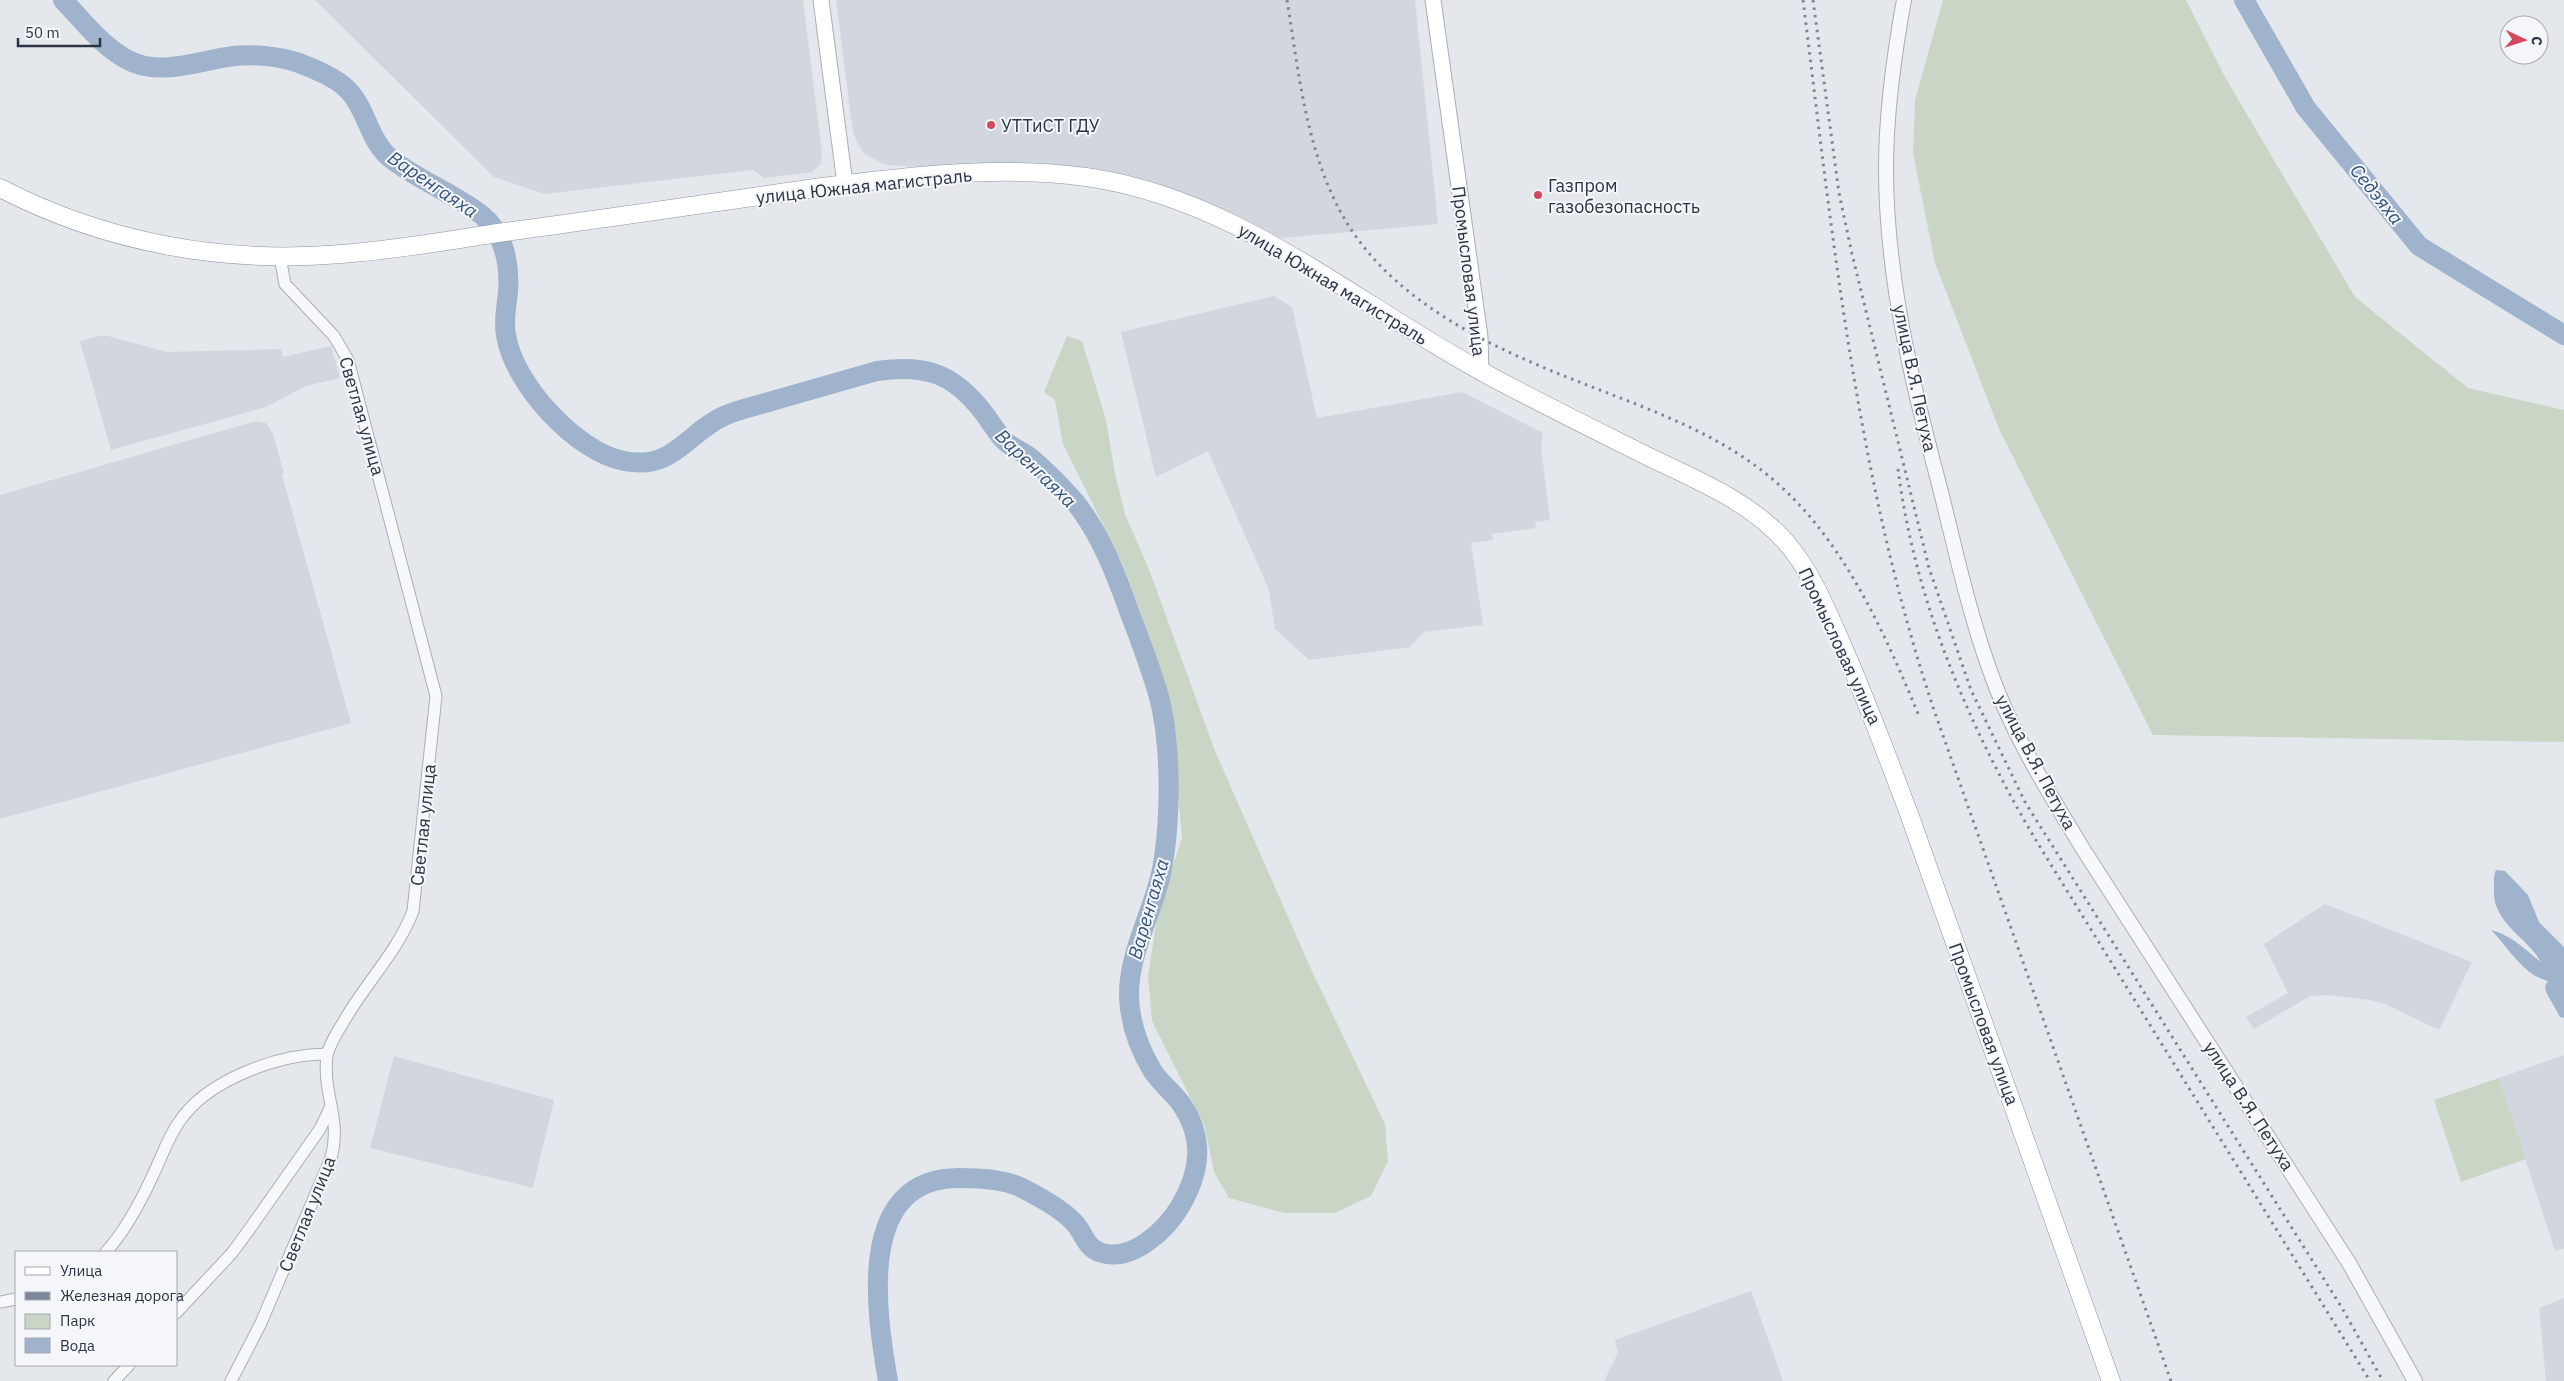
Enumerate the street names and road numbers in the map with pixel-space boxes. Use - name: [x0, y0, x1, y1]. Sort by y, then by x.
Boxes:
- street label: улица Южная магистраль: [755, 163, 973, 209]
- street label: Промысловая улица: [1447, 185, 1491, 358]
- street label: улица Южная магистраль: [1234, 218, 1432, 350]
- street label: улица В.Я. Петуха: [1888, 302, 1942, 454]
- street label: Светлая улица: [334, 354, 390, 478]
- street label: Промысловая улица: [1793, 564, 1887, 729]
- street label: улица В.Я. Петуха: [1991, 691, 2081, 834]
- street label: Светлая улица: [405, 763, 441, 887]
- street label: Промысловая улица: [1944, 940, 2024, 1109]
- street label: улица В.Я. Петуха: [2199, 1037, 2300, 1175]
- street label: Светлая улица: [273, 1153, 341, 1275]

